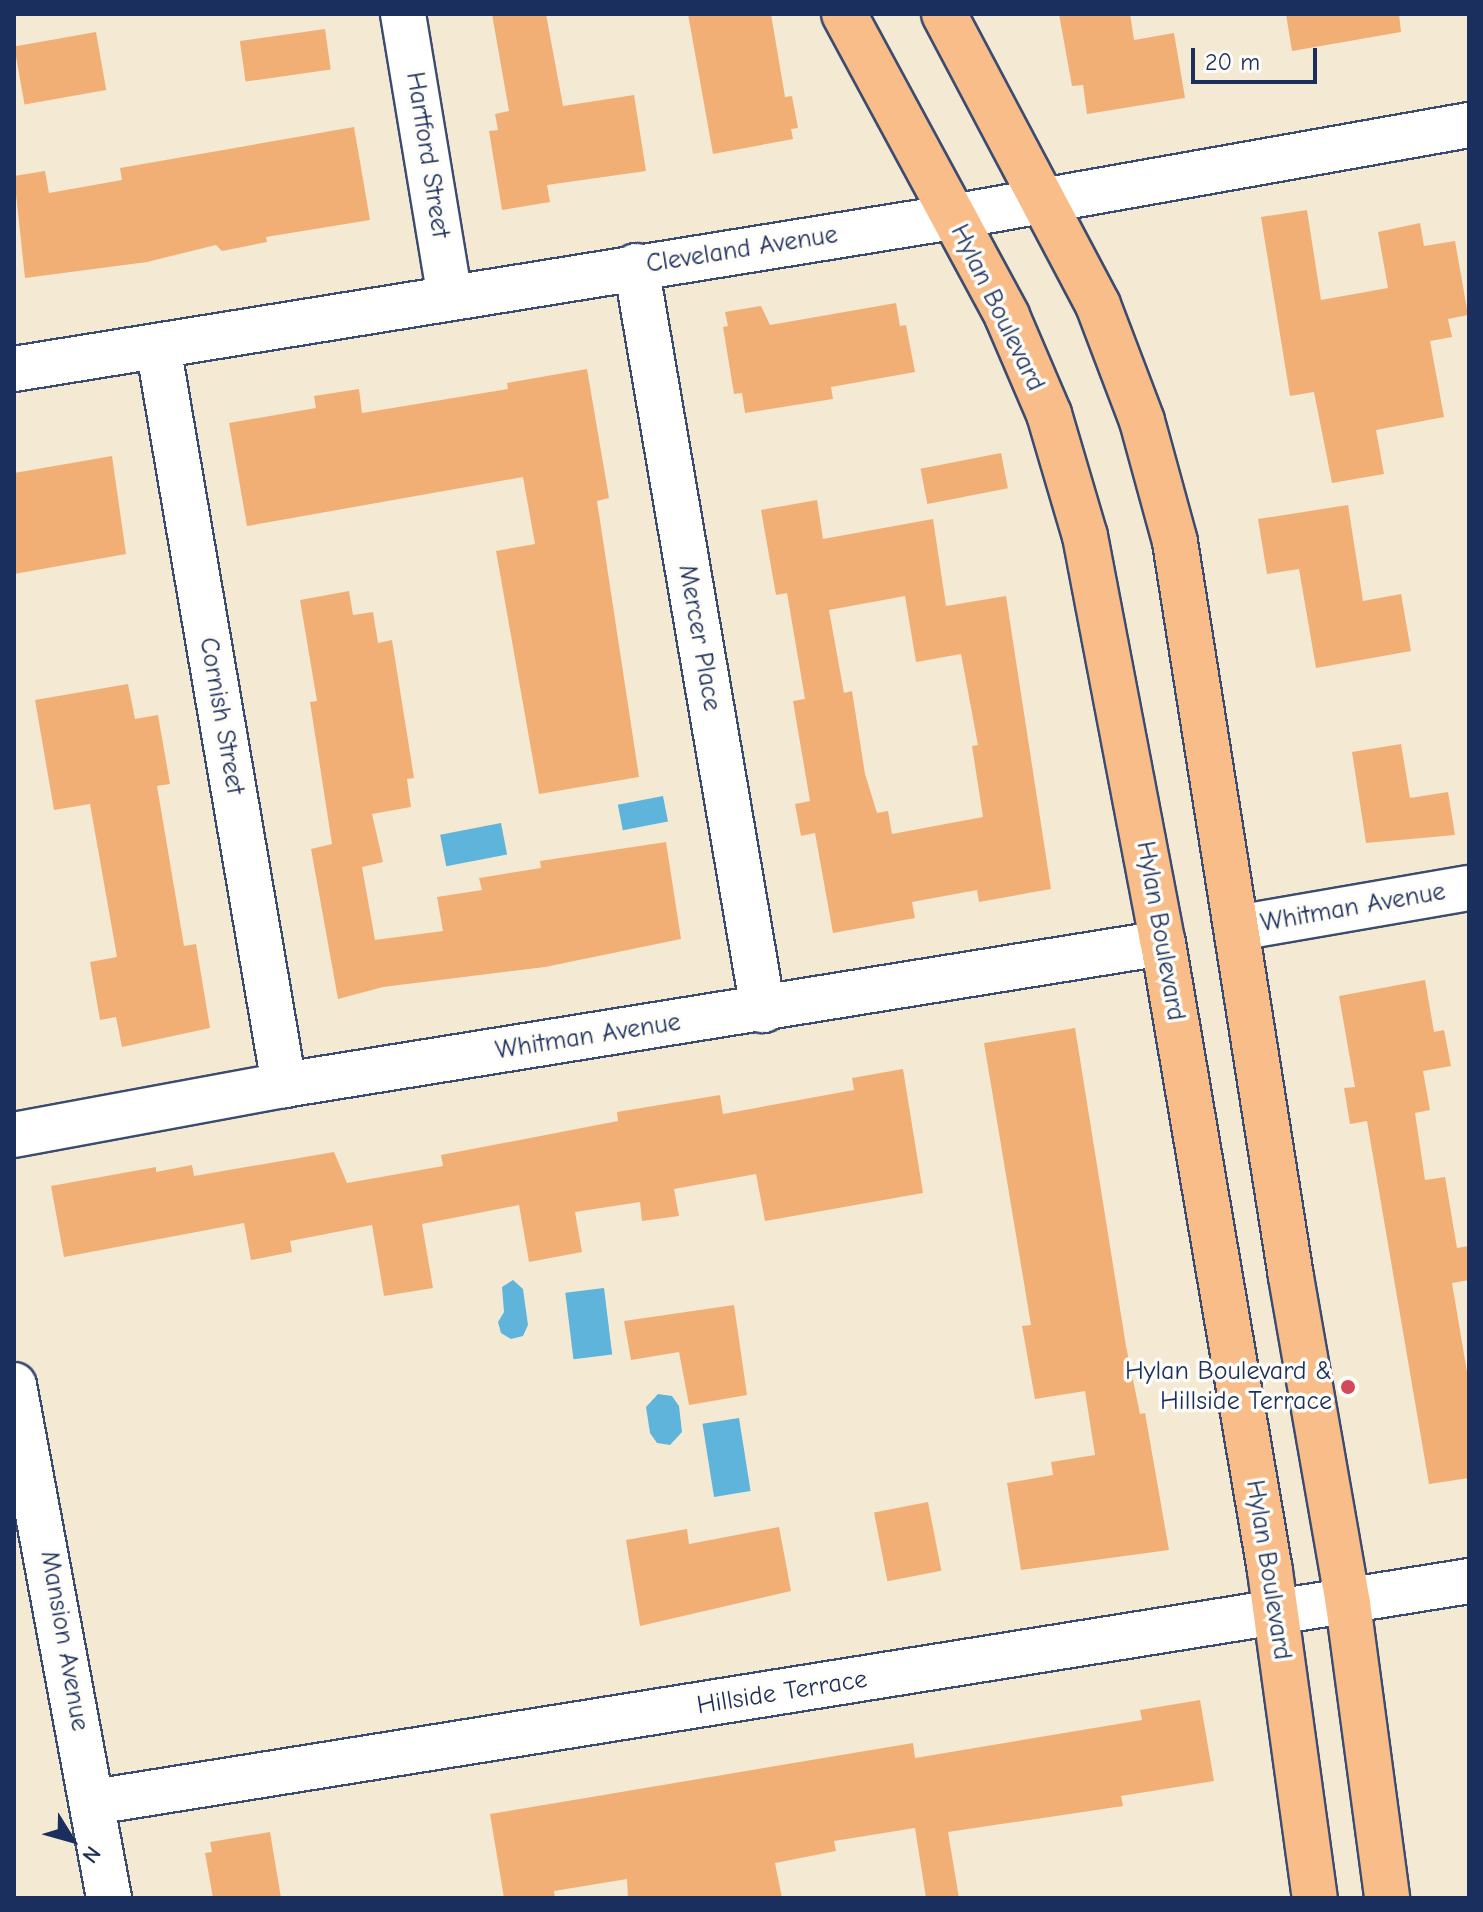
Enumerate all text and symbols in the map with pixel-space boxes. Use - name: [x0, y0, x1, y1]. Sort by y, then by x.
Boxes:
- scale bar: [1195, 32, 1321, 82]
- text: 20 m: [1205, 48, 1260, 76]
- street label: Hartford Street: [398, 70, 456, 240]
- street label: Cleveland Avenue: [644, 219, 840, 281]
- street label: Hylan Boulevard: [943, 220, 1051, 396]
- street label: Mercer Place: [671, 562, 727, 714]
- street label: Cornish Street: [192, 635, 250, 797]
- street label: Hylan Boulevard: [1129, 839, 1191, 1023]
- street label: Whitman Avenue: [1258, 876, 1448, 940]
- street label: Whitman Avenue: [493, 1007, 683, 1067]
- place label: Hylan Boulevard & Hillside Terrace: [1125, 1356, 1332, 1418]
- marker: Hylan Boulevard & Hillside Terrace: [1339, 1378, 1357, 1396]
- street label: Hylan Boulevard: [1238, 1478, 1298, 1662]
- street label: Mansion Avenue: [33, 1549, 95, 1733]
- street label: Hillside Terrace: [695, 1664, 869, 1722]
- north arrow: [32, 1800, 112, 1880]
- text: N: [76, 1841, 106, 1868]

